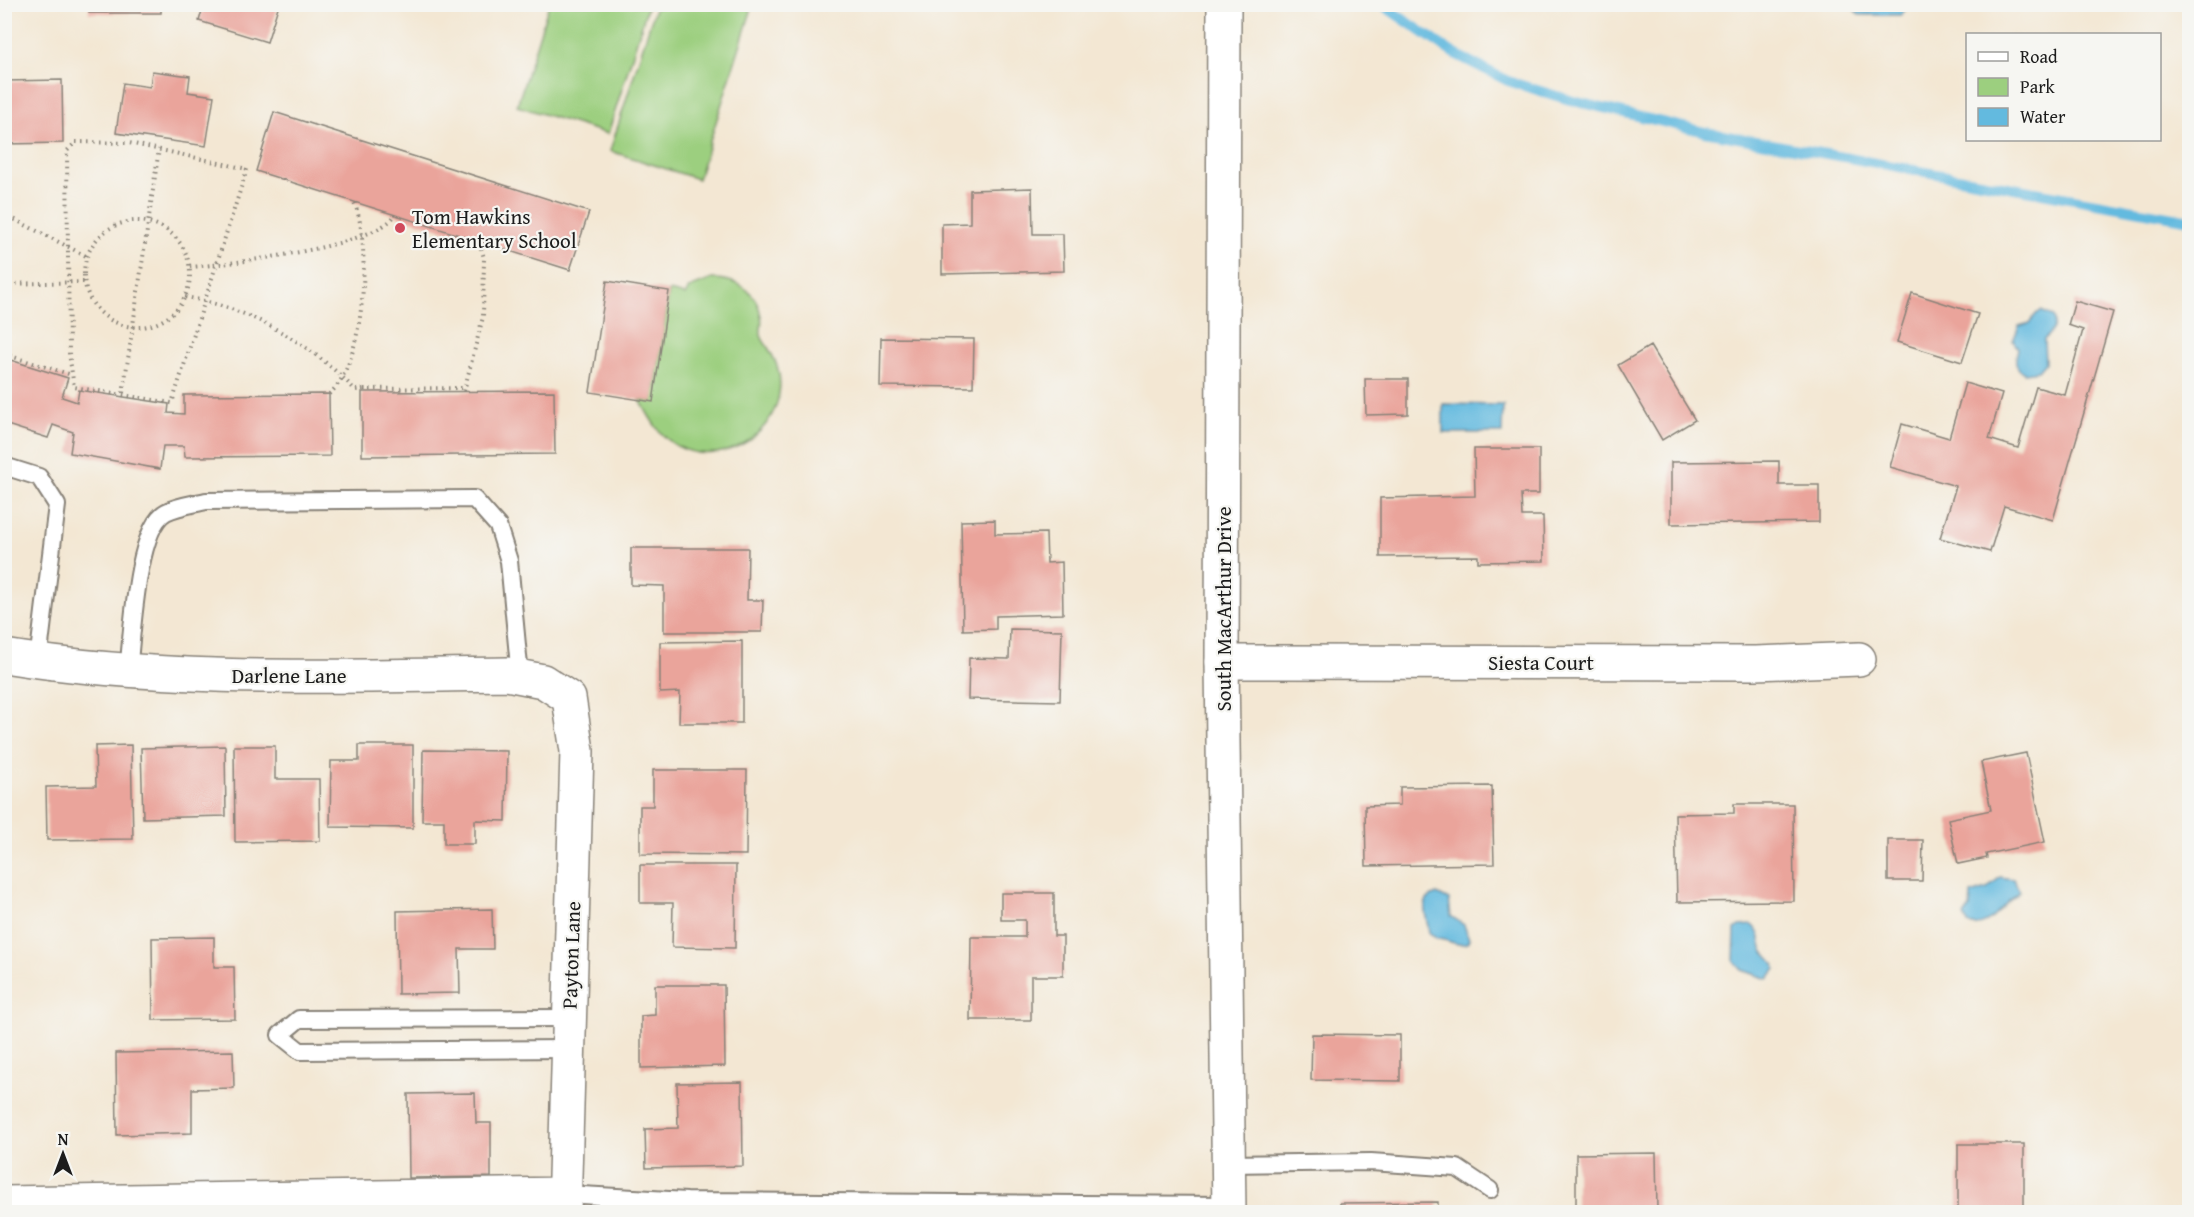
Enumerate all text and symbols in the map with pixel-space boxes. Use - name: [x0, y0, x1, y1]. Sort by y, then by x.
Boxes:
- legend: [1966, 33, 2161, 141]
- text: Road: [2020, 43, 2058, 70]
- text: Park: [2020, 73, 2056, 100]
- text: Water: [2020, 103, 2066, 130]
- place label: Tom Hawkins Elementary School: [412, 201, 577, 256]
- marker: Tom Hawkins Elementary School: [393, 221, 407, 235]
- street label: South MacArthur Drive: [1208, 506, 1239, 711]
- street label: Siesta Court: [1488, 647, 1595, 678]
- street label: Darlene Lane: [231, 660, 347, 691]
- street label: Payton Lane: [554, 900, 588, 1010]
- north arrow: [33, 1124, 93, 1184]
- text: N: [58, 1127, 69, 1151]

